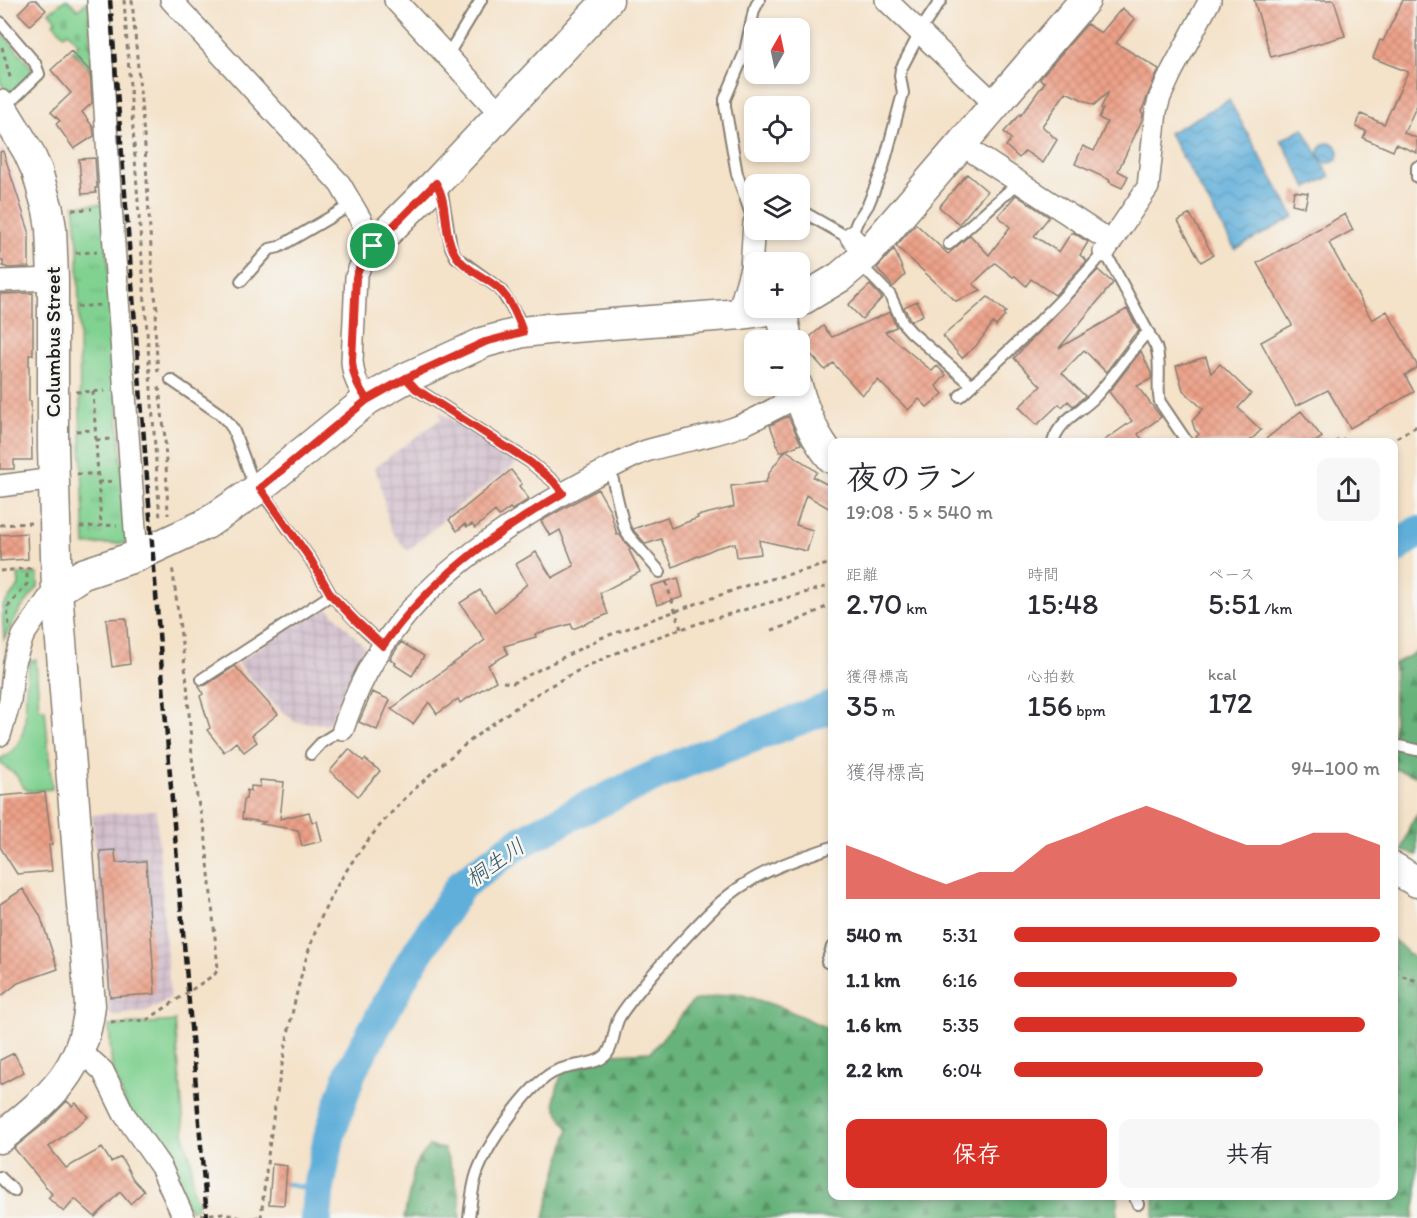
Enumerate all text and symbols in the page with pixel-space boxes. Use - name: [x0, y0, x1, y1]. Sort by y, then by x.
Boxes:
- north arrow: [744, 18, 810, 84]
- map controls: [744, 18, 810, 396]
- button: locate: [744, 96, 810, 162]
- button: layers: [744, 174, 810, 240]
- pin: [347, 220, 398, 271]
- icon: arrive: [356, 229, 389, 262]
- button: +: [744, 252, 810, 318]
- street label: Columbus Street: [40, 266, 65, 418]
- button: −: [744, 330, 810, 396]
- text: 夜のラン: [846, 458, 978, 497]
- button: share: [1317, 458, 1380, 521]
- text: 19:08 · 5 × 540 m: [846, 500, 993, 524]
- text: 距離: [846, 565, 878, 584]
- text: 時間: [1027, 565, 1059, 584]
- text: ペース: [1208, 565, 1255, 584]
- text: 2.70: [846, 585, 903, 622]
- text: 15:48: [1027, 585, 1099, 622]
- text: 5:51: [1208, 585, 1261, 622]
- text: km: [903, 599, 927, 618]
- text: /km: [1261, 599, 1292, 618]
- text: kcal: [1208, 665, 1236, 684]
- text: 獲得標高: [846, 667, 910, 686]
- text: 心拍数: [1027, 667, 1075, 686]
- text: 172: [1208, 684, 1253, 721]
- text: 35: [846, 687, 878, 724]
- text: 156: [1027, 687, 1073, 724]
- text: m: [878, 701, 895, 720]
- text: bpm: [1073, 701, 1106, 720]
- text: 94–100 m: [1291, 756, 1380, 780]
- text: 獲得標高: [846, 760, 926, 784]
- water label: 桐生川: [461, 832, 530, 892]
- text: 540 m: [846, 923, 902, 947]
- text: 5:31: [942, 923, 978, 947]
- text: 1.1 km: [846, 968, 900, 992]
- text: 6:16: [942, 968, 977, 992]
- text: 1.6 km: [846, 1013, 902, 1037]
- text: 5:35: [942, 1013, 979, 1037]
- text: 2.2 km: [846, 1058, 903, 1082]
- text: 6:04: [942, 1058, 982, 1082]
- button: 保存: [846, 1119, 1107, 1188]
- button: 共有: [1119, 1119, 1380, 1188]

